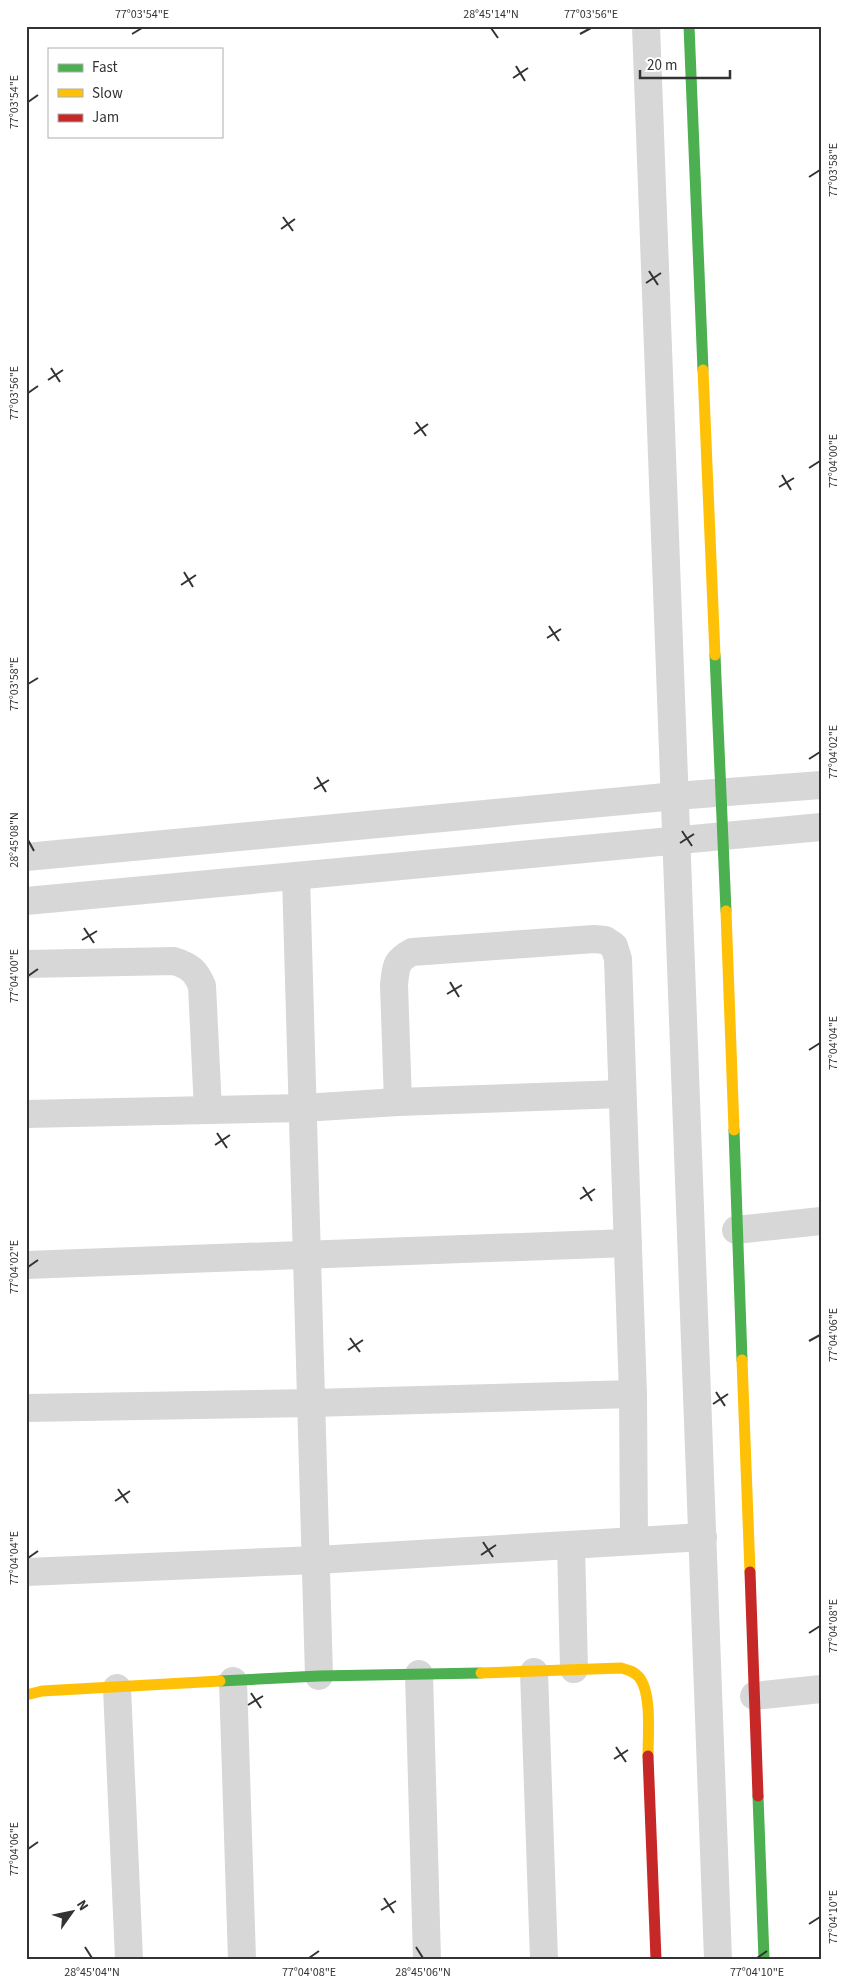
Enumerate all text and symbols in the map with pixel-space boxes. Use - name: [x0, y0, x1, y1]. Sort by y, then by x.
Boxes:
- text: 77°03'54"E: [115, 6, 169, 23]
- text: 28°45'14"N: [463, 6, 519, 23]
- text: 77°03'56"E: [564, 6, 618, 23]
- legend: [48, 48, 222, 138]
- scale bar: [640, 48, 730, 80]
- text: 20 m: [647, 55, 677, 76]
- text: Fast: [92, 57, 118, 78]
- text: 77°03'54"E: [6, 75, 23, 129]
- text: Slow: [92, 83, 123, 104]
- text: Jam: [92, 107, 119, 128]
- text: 77°03'58"E: [825, 143, 842, 197]
- text: 77°03'56"E: [6, 366, 23, 420]
- text: 77°04'00"E: [825, 434, 842, 488]
- text: 77°03'58"E: [6, 657, 23, 711]
- text: 77°04'02"E: [825, 725, 842, 779]
- text: 28°45'08"N: [6, 812, 23, 868]
- text: 77°04'00"E: [6, 949, 23, 1003]
- text: 77°04'04"E: [825, 1016, 842, 1070]
- text: 77°04'02"E: [6, 1240, 23, 1294]
- text: 77°04'06"E: [825, 1308, 842, 1362]
- text: 77°04'04"E: [6, 1531, 23, 1585]
- text: 77°04'08"E: [825, 1599, 842, 1653]
- text: 77°04'06"E: [6, 1822, 23, 1876]
- north arrow: [48, 1888, 98, 1938]
- text: 77°04'10"E: [825, 1890, 842, 1944]
- text: N: [71, 1896, 93, 1915]
- text: 28°45'04"N: [64, 1964, 120, 1981]
- text: 77°04'08"E: [282, 1964, 336, 1981]
- text: 28°45'06"N: [395, 1964, 451, 1981]
- text: 77°04'10"E: [730, 1964, 784, 1981]

